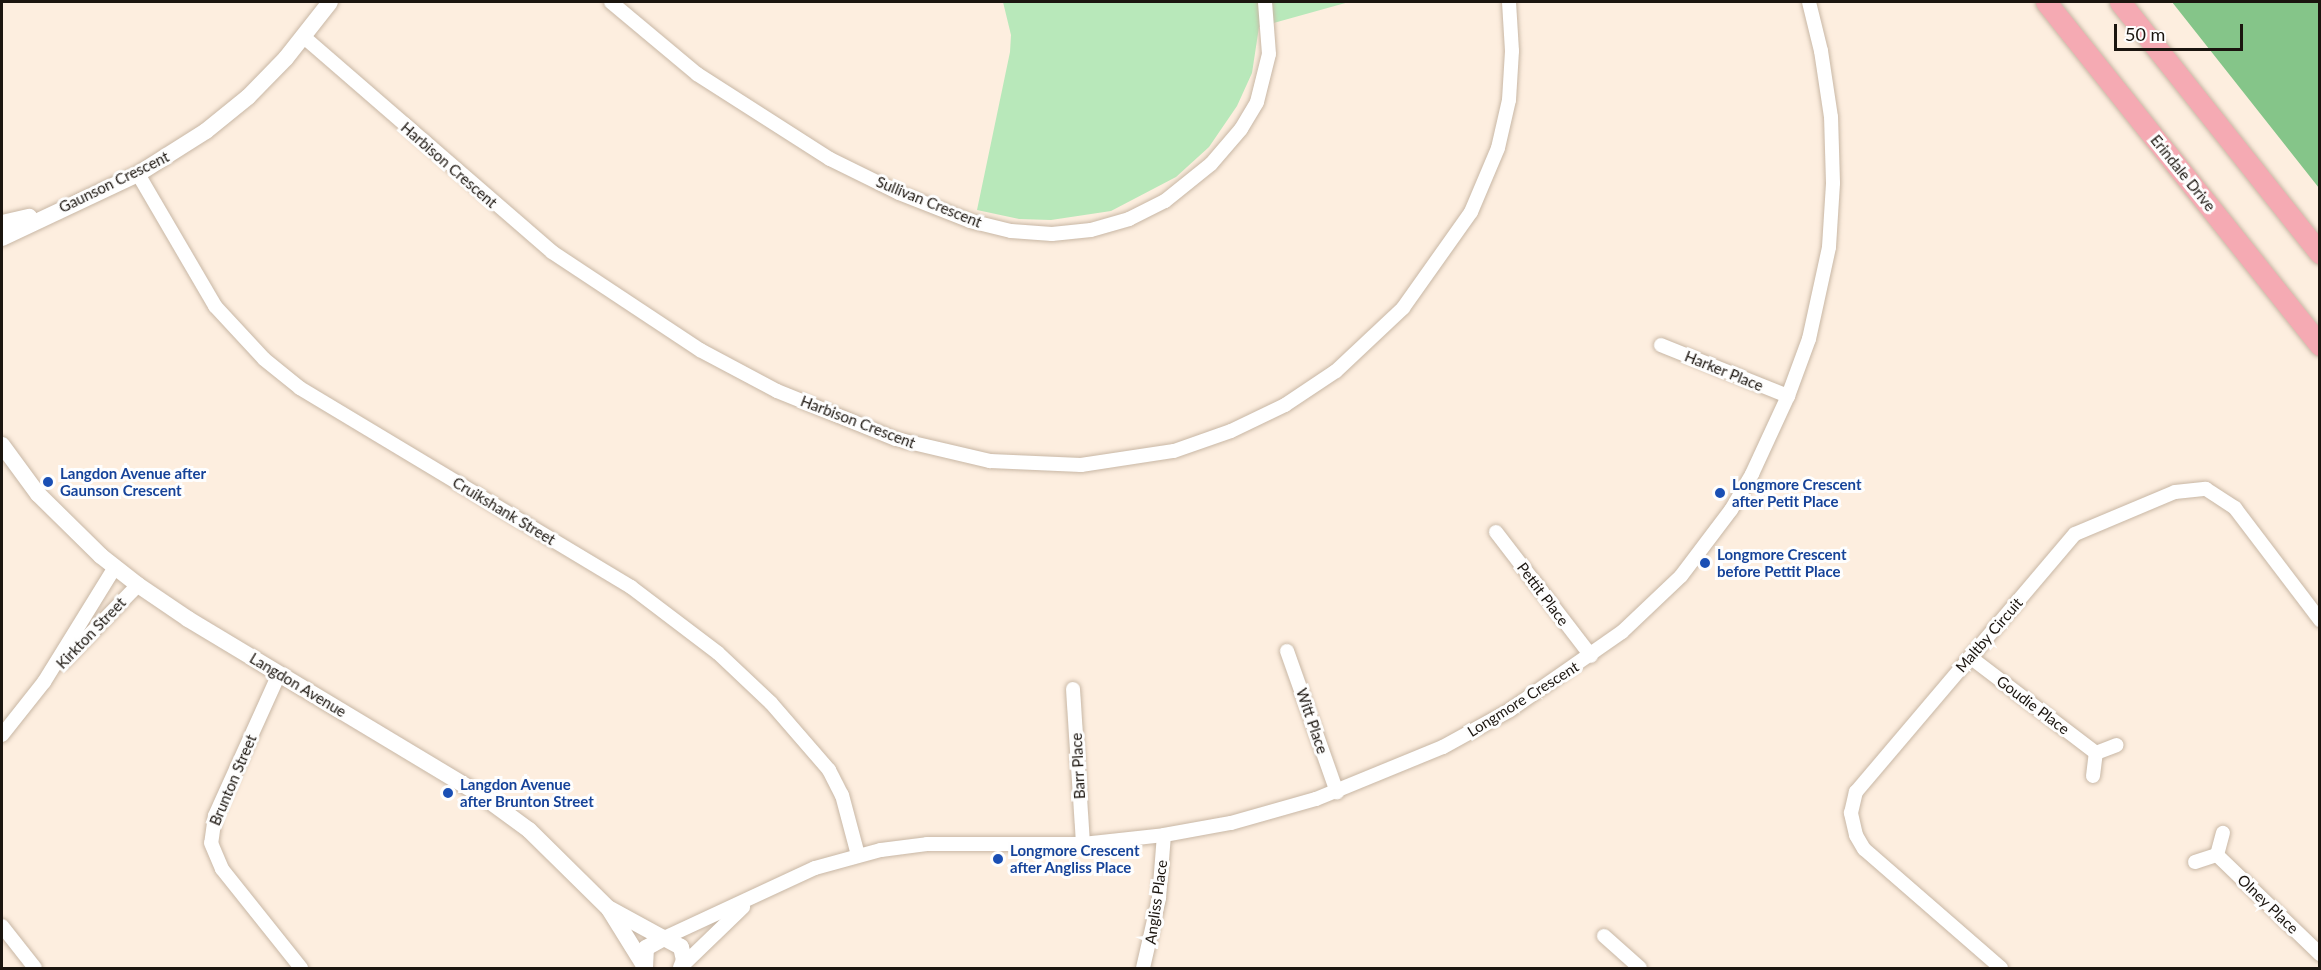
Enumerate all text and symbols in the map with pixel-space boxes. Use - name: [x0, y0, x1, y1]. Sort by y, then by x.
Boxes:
- scale bar: [2117, 12, 2246, 50]
- text: 50 m: [2125, 23, 2165, 45]
- street label: Harbison Crescent: [397, 118, 501, 212]
- street label: Erindale Drive: [2147, 131, 2219, 215]
- street label: Gaunson Crescent: [56, 148, 172, 216]
- street label: Sullivan Crescent: [874, 173, 984, 231]
- street label: Harker Place: [1682, 347, 1766, 395]
- street label: Harbison Crescent: [798, 392, 918, 452]
- place label: Langdon Avenue after Gaunson Crescent: [60, 464, 207, 499]
- street label: Cruikshank Street: [449, 473, 559, 549]
- marker: Langdon Avenue after Gaunson Crescent: [41, 475, 55, 489]
- place label: Longmore Crescent after Petit Place: [1732, 475, 1862, 510]
- marker: Longmore Crescent after Petit Place: [1713, 486, 1727, 500]
- place label: Longmore Crescent before Pettit Place: [1717, 545, 1847, 580]
- marker: Longmore Crescent before Pettit Place: [1698, 556, 1712, 570]
- street label: Pettit Place: [1513, 559, 1573, 629]
- street label: Kirkton Street: [53, 594, 129, 672]
- street label: Maltby Circuit: [1952, 594, 2026, 676]
- street label: Langdon Avenue: [246, 649, 350, 721]
- street label: Longmore Crescent: [1464, 658, 1582, 740]
- street label: Goudie Place: [1993, 672, 2073, 738]
- street label: Witt Place: [1292, 686, 1332, 756]
- street label: Brunton Street: [206, 732, 260, 828]
- street label: Barr Place: [1067, 732, 1089, 800]
- place label: Langdon Avenue after Brunton Street: [460, 775, 594, 810]
- marker: Langdon Avenue after Brunton Street: [441, 786, 455, 800]
- place label: Longmore Crescent after Angliss Place: [1010, 841, 1140, 876]
- marker: Longmore Crescent after Angliss Place: [991, 852, 1005, 866]
- street label: Angliss Place: [1141, 859, 1171, 945]
- street label: Olney Place: [2234, 870, 2302, 938]

